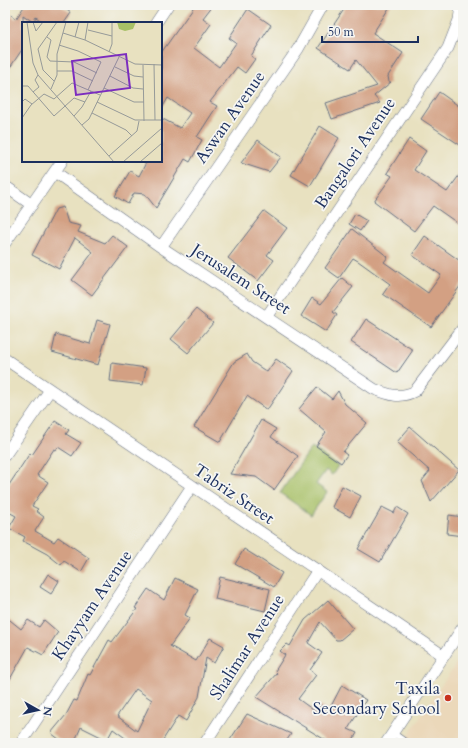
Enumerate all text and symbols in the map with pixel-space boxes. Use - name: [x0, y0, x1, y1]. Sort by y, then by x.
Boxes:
- scale bar: [322, 18, 418, 44]
- inset map: [22, 22, 162, 162]
- text: 50 m: [328, 24, 355, 40]
- street label: Aswan Avenue: [190, 66, 270, 168]
- street label: Bangalori Avenue: [309, 93, 401, 213]
- street label: Jerusalem Street: [184, 237, 296, 320]
- street label: Tabriz Street: [189, 458, 279, 530]
- street label: Khayyam Avenue: [46, 545, 138, 665]
- street label: Shalimar Avenue: [204, 590, 290, 704]
- place label: Taxila Secondary School: [313, 677, 441, 720]
- north arrow: [18, 690, 58, 730]
- marker: Taxila Secondary School: [443, 693, 453, 703]
- text: N: [39, 706, 55, 718]

